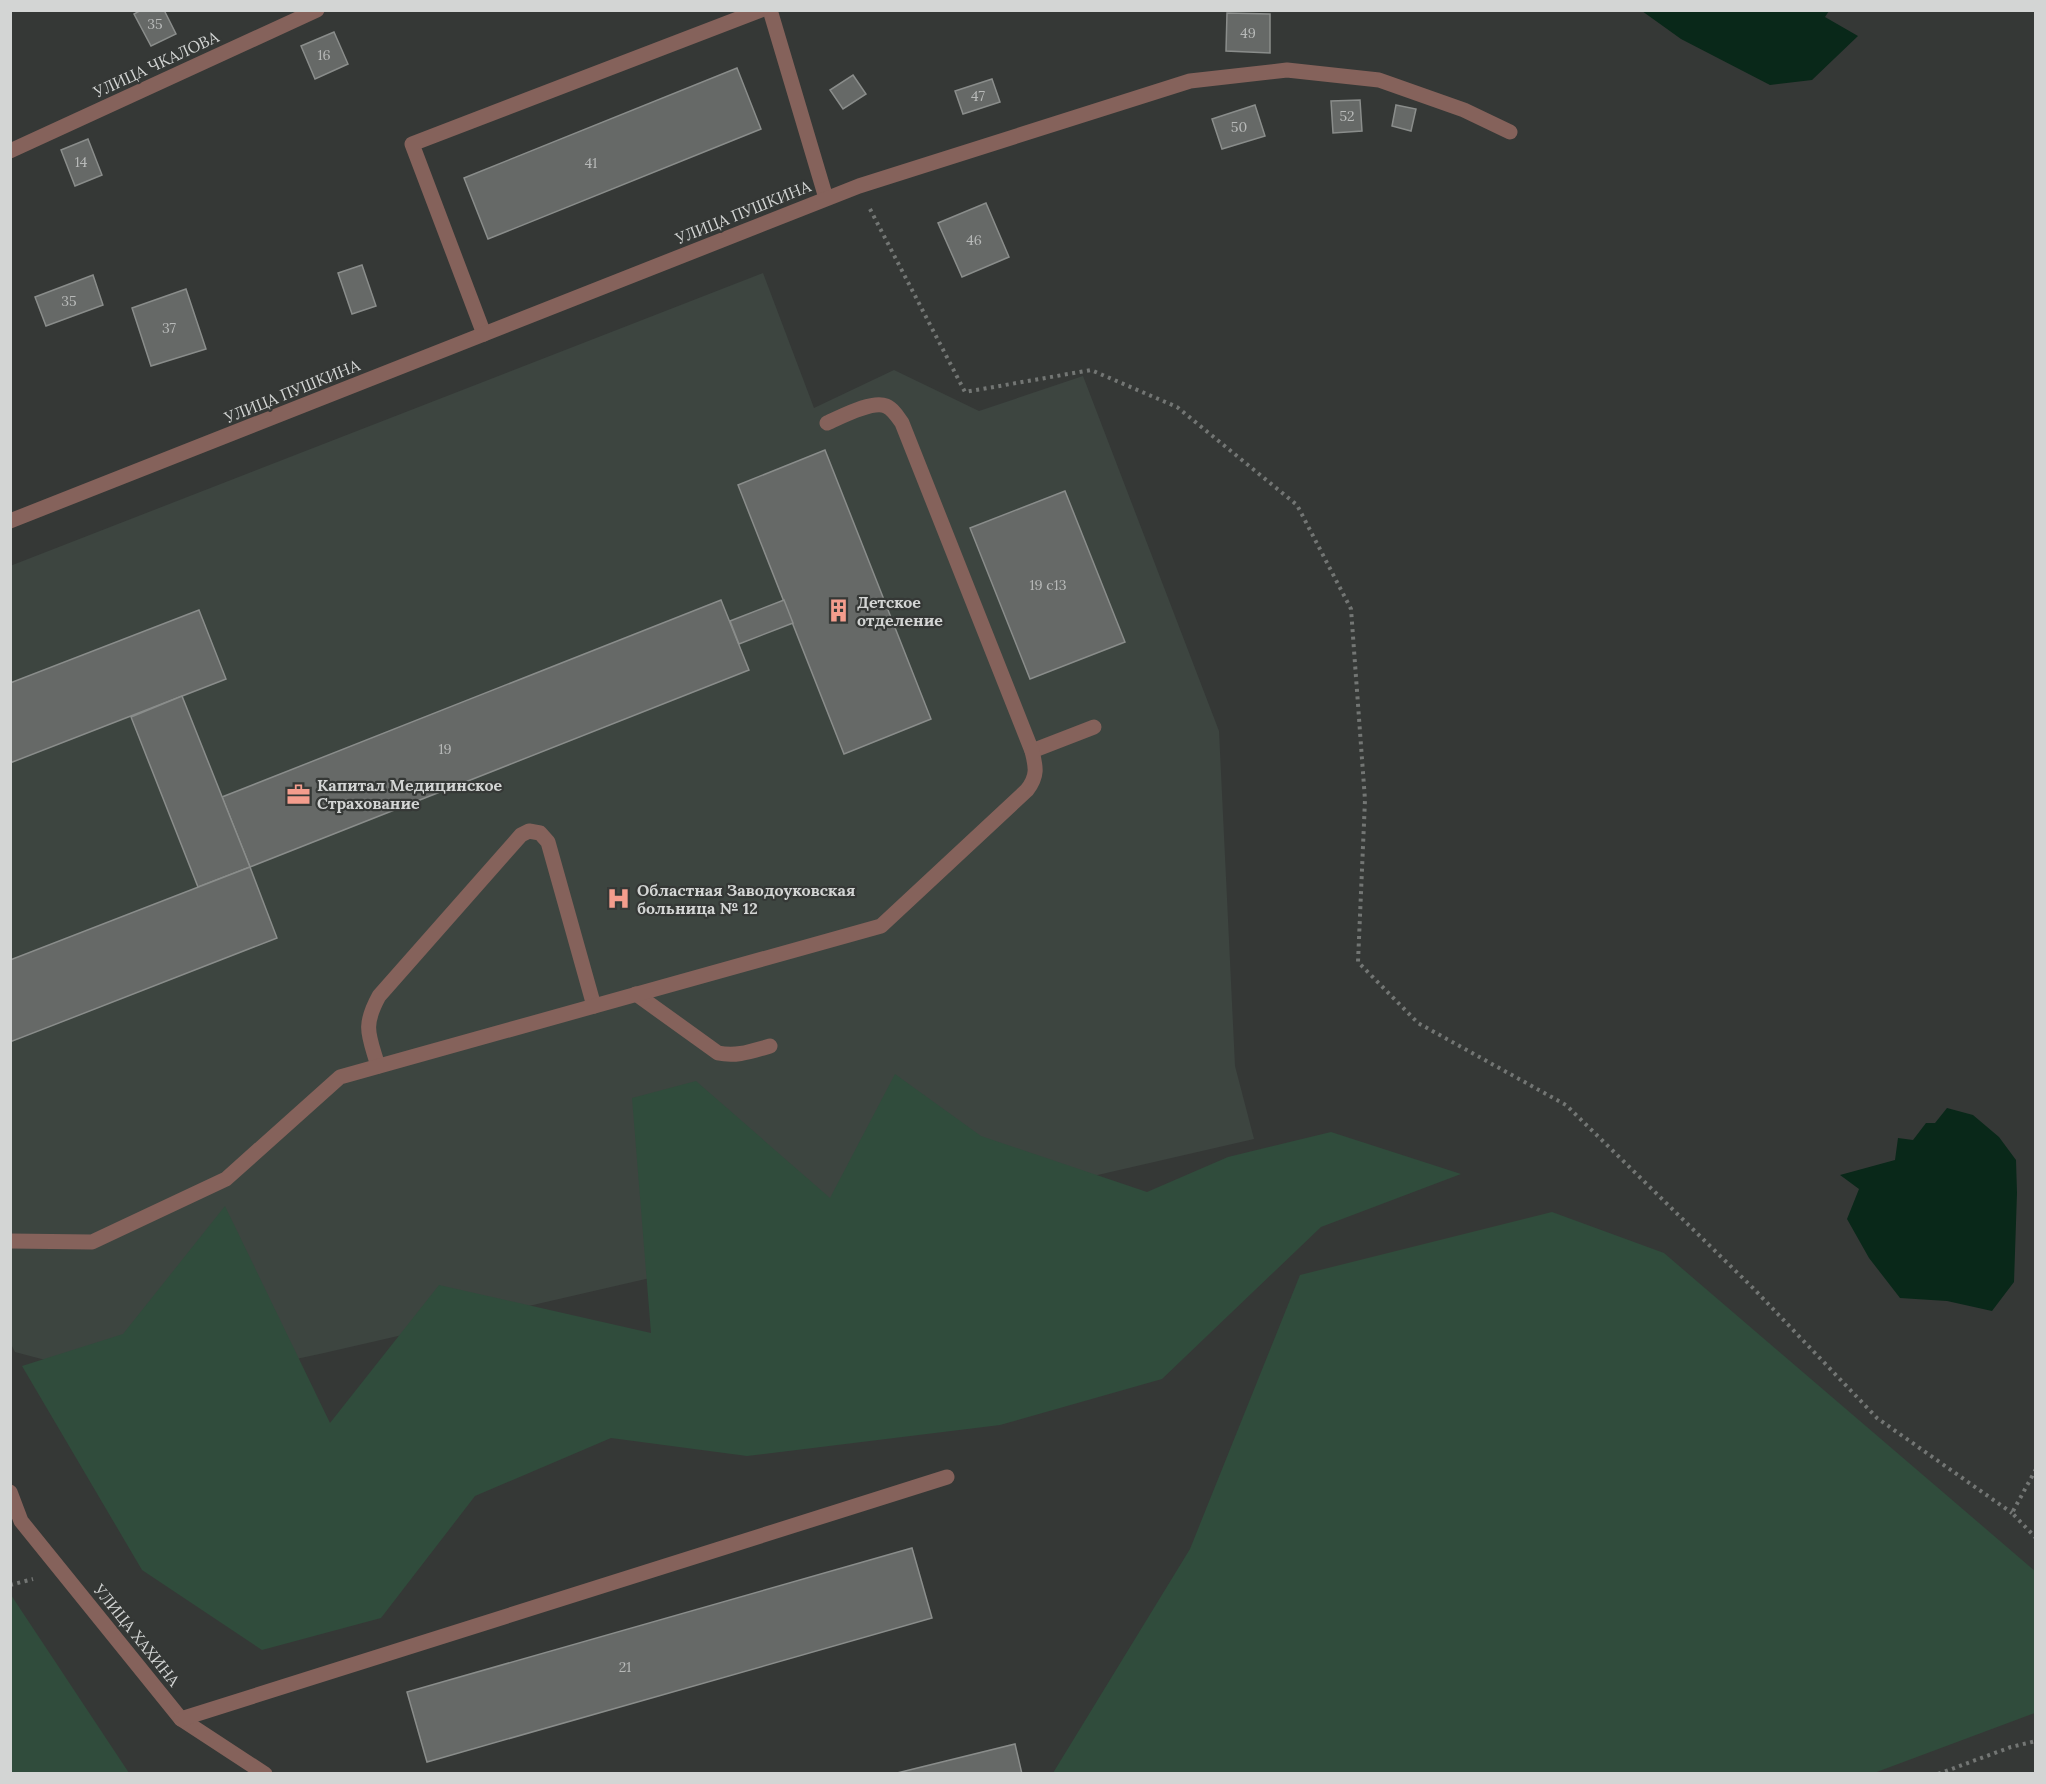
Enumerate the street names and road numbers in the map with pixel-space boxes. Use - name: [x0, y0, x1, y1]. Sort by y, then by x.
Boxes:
- street label: УЛИЦА ЧКАЛОВА: [89, 26, 223, 102]
- street label: УЛИЦА ПУШКИНА: [672, 175, 814, 249]
- street label: УЛИЦА ПУШКИНА: [221, 354, 363, 428]
- street label: УЛИЦА ХАХИНА: [89, 1579, 185, 1691]

